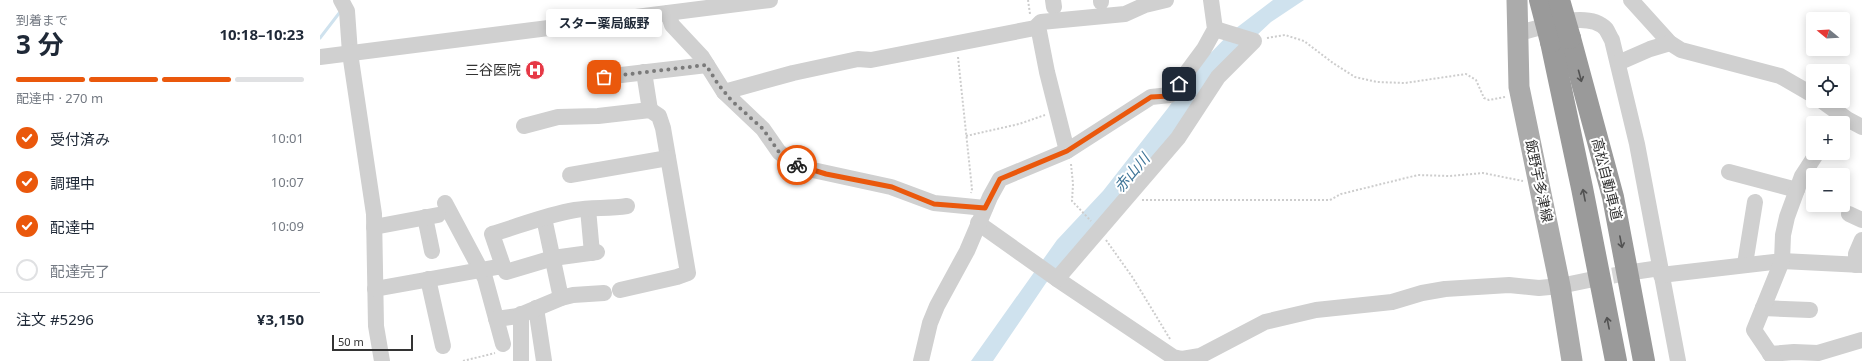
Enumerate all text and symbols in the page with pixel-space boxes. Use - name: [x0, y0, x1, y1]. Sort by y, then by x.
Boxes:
- callout: スター薬局飯野: [546, 9, 662, 37]
- text: 到着まで: [16, 11, 68, 29]
- north arrow: [1806, 12, 1850, 56]
- map controls: [1806, 12, 1850, 212]
- text: スター薬局飯野: [558, 14, 650, 32]
- text: 10:18–10:23: [219, 24, 304, 44]
- text: 3 分: [16, 26, 64, 62]
- hospital icon: 三谷医院: [524, 59, 546, 81]
- place label: 三谷医院: [465, 60, 521, 79]
- pin: [587, 60, 621, 94]
- button: locate: [1806, 64, 1850, 108]
- icon: bag: [593, 66, 615, 88]
- pin: [1162, 67, 1196, 101]
- one-way arrow: [1577, 69, 1584, 82]
- icon: home: [1168, 73, 1190, 95]
- text: 配達中 · 270 m: [16, 89, 103, 107]
- button: +: [1806, 116, 1850, 160]
- icon: check: [16, 127, 38, 149]
- text: 受付済み: [50, 129, 110, 149]
- text: 10:01: [271, 129, 304, 147]
- street label: 高松自動車道: [1588, 136, 1627, 222]
- street label: 飯野宇多津線: [1521, 138, 1558, 224]
- courier: [777, 145, 817, 185]
- water label: 赤山川: [1109, 147, 1155, 196]
- icon: bike: [786, 154, 808, 176]
- button: −: [1806, 168, 1850, 212]
- icon: check: [16, 171, 38, 193]
- text: 調理中: [50, 173, 95, 193]
- text: 10:07: [271, 173, 304, 191]
- one-way arrow: [1579, 189, 1587, 202]
- icon: check: [16, 215, 38, 237]
- text: 配達中: [50, 217, 95, 237]
- text: 10:09: [271, 217, 304, 235]
- one-way arrow: [1617, 236, 1625, 249]
- text: 配達完了: [50, 261, 110, 281]
- text: 注文 #5296: [16, 309, 94, 329]
- text: ¥3,150: [257, 309, 304, 329]
- one-way arrow: [1604, 317, 1612, 330]
- scale bar: [332, 333, 413, 352]
- text: 50 m: [338, 334, 364, 349]

